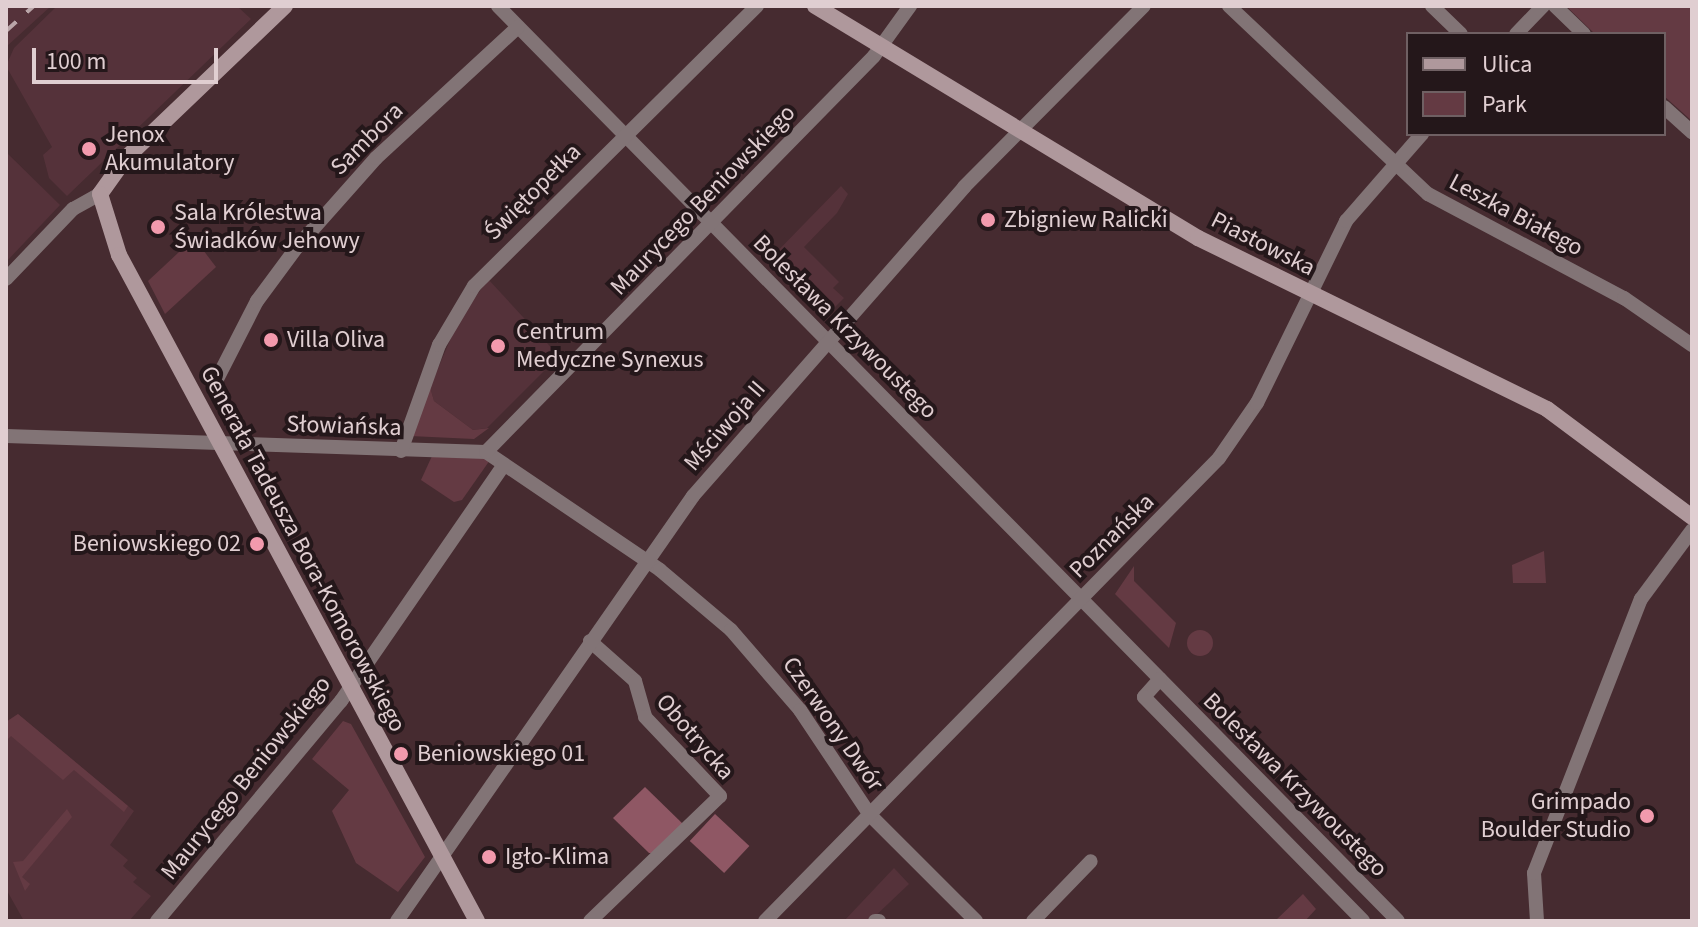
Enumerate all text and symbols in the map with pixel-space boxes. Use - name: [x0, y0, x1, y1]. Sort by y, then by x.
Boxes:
- scale bar: [36, 32, 222, 82]
- legend: [1406, 32, 1666, 136]
- text: 100 m: [46, 44, 106, 79]
- text: Ulica: [1482, 47, 1532, 82]
- text: Park: [1482, 87, 1527, 122]
- street label: Sambora: [325, 97, 409, 181]
- street label: Maurycego Beniowskiego: [604, 99, 802, 301]
- place label: Jenox Akumulatory: [105, 121, 234, 177]
- street label: Świętopełka: [479, 138, 587, 246]
- marker: Jenox Akumulatory: [80, 140, 98, 158]
- street label: Leszka Białego: [1444, 168, 1588, 262]
- place label: Sala Królestwa Świadków Jehowy: [174, 199, 360, 255]
- place label: Zbigniew Ralicki: [1004, 206, 1168, 234]
- street label: Piastowska: [1206, 206, 1320, 282]
- marker: Zbigniew Ralicki: [979, 211, 997, 229]
- marker: Sala Królestwa Świadków Jehowy: [149, 218, 167, 236]
- street label: Bolesława Krzywoustego: [747, 229, 943, 425]
- place label: Centrum Medyczne Synexus: [516, 318, 703, 374]
- place label: Villa Oliva: [287, 326, 385, 354]
- marker: Villa Oliva: [262, 331, 280, 349]
- marker: Centrum Medyczne Synexus: [487, 335, 509, 357]
- street label: Generała Tadeusza Bora-Komorowskiego: [194, 361, 412, 737]
- street label: Mściwoja II: [678, 375, 772, 477]
- street label: Słowiańska: [286, 410, 402, 442]
- street label: Poznańska: [1064, 488, 1160, 584]
- place label: Beniowskiego 02: [73, 530, 241, 558]
- marker: Beniowskiego 02: [248, 535, 266, 553]
- street label: Czerwony Dwór: [776, 651, 890, 797]
- street label: Maurycego Beniowskiego: [155, 670, 337, 886]
- street label: Bolesława Krzywoustego: [1197, 687, 1393, 883]
- street label: Obotrycka: [650, 688, 740, 786]
- place label: Beniowskiego 01: [417, 740, 585, 768]
- marker: Beniowskiego 01: [392, 745, 410, 763]
- place label: Grimpado Boulder Studio: [1481, 788, 1631, 844]
- marker: Grimpado Boulder Studio: [1638, 807, 1656, 825]
- place label: Igło-Klima: [505, 843, 609, 871]
- marker: Igło-Klima: [480, 848, 498, 866]

